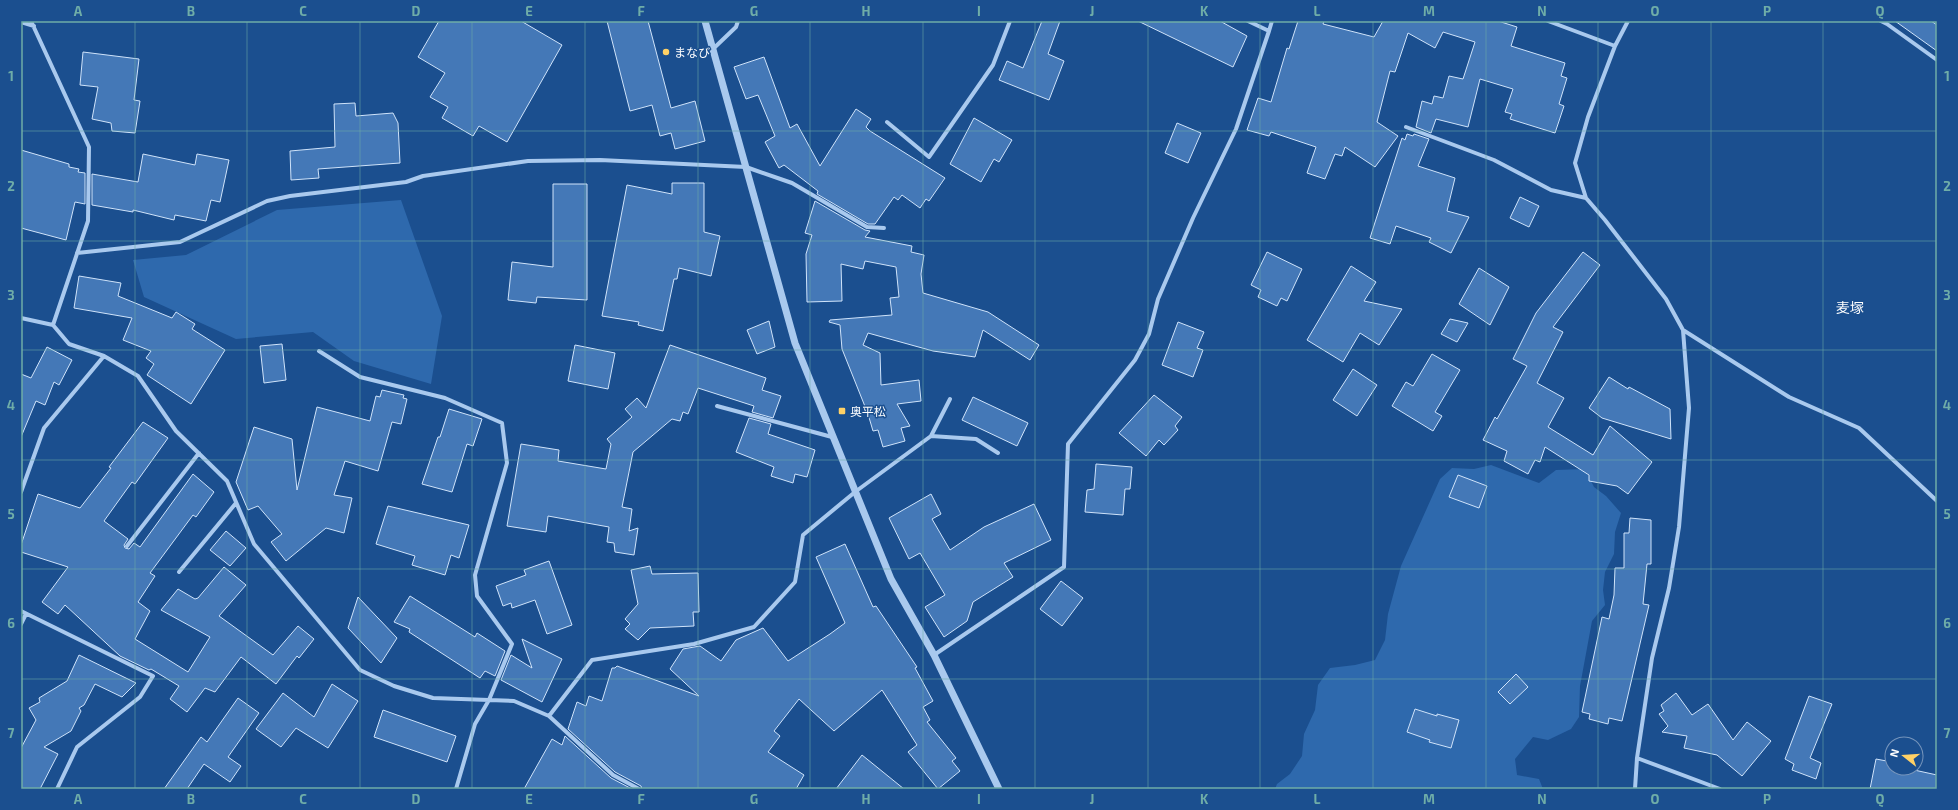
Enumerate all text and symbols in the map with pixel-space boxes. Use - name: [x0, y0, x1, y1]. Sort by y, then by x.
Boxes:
- text: A: [74, 3, 83, 19]
- text: B: [187, 3, 195, 19]
- text: C: [299, 3, 307, 19]
- text: D: [412, 3, 421, 19]
- text: E: [525, 3, 533, 19]
- text: F: [637, 3, 645, 19]
- text: G: [750, 3, 758, 19]
- text: H: [862, 3, 871, 19]
- text: I: [977, 3, 981, 19]
- text: J: [1090, 3, 1094, 19]
- text: K: [1200, 3, 1209, 19]
- text: L: [1314, 3, 1321, 19]
- text: M: [1423, 3, 1435, 19]
- text: N: [1537, 3, 1547, 19]
- text: O: [1651, 3, 1660, 19]
- text: P: [1763, 3, 1771, 19]
- text: Q: [1876, 3, 1885, 20]
- place label: まなび: [674, 45, 710, 59]
- marker: まなび: [661, 47, 671, 57]
- text: 1: [8, 68, 14, 84]
- text: 1: [1944, 68, 1950, 84]
- text: 2: [7, 178, 15, 194]
- text: 2: [1943, 178, 1951, 194]
- text: 3: [7, 287, 15, 303]
- text: 3: [1943, 287, 1951, 303]
- district label: 麦塚: [1836, 299, 1864, 316]
- text: 4: [7, 397, 15, 413]
- text: 4: [1943, 397, 1951, 413]
- place label: 奥平松: [850, 404, 886, 418]
- marker: 奥平松: [837, 406, 847, 416]
- text: 5: [7, 506, 15, 522]
- text: 5: [1943, 506, 1951, 522]
- text: 6: [7, 615, 15, 631]
- text: 6: [1943, 615, 1951, 631]
- text: 7: [8, 725, 15, 741]
- text: 7: [1944, 725, 1951, 741]
- north arrow: [1884, 736, 1924, 776]
- text: N: [1887, 747, 1901, 759]
- text: A: [74, 791, 83, 807]
- text: B: [187, 791, 195, 807]
- text: C: [299, 791, 307, 807]
- text: D: [412, 791, 421, 807]
- text: E: [525, 791, 533, 807]
- text: F: [637, 791, 645, 807]
- text: G: [750, 791, 758, 807]
- text: H: [862, 791, 871, 807]
- text: I: [977, 791, 981, 807]
- text: J: [1090, 791, 1094, 807]
- text: K: [1200, 791, 1209, 807]
- text: L: [1314, 791, 1321, 807]
- text: M: [1423, 791, 1435, 807]
- text: N: [1537, 791, 1547, 807]
- text: O: [1651, 791, 1660, 807]
- text: P: [1763, 791, 1771, 807]
- text: Q: [1876, 791, 1885, 808]

